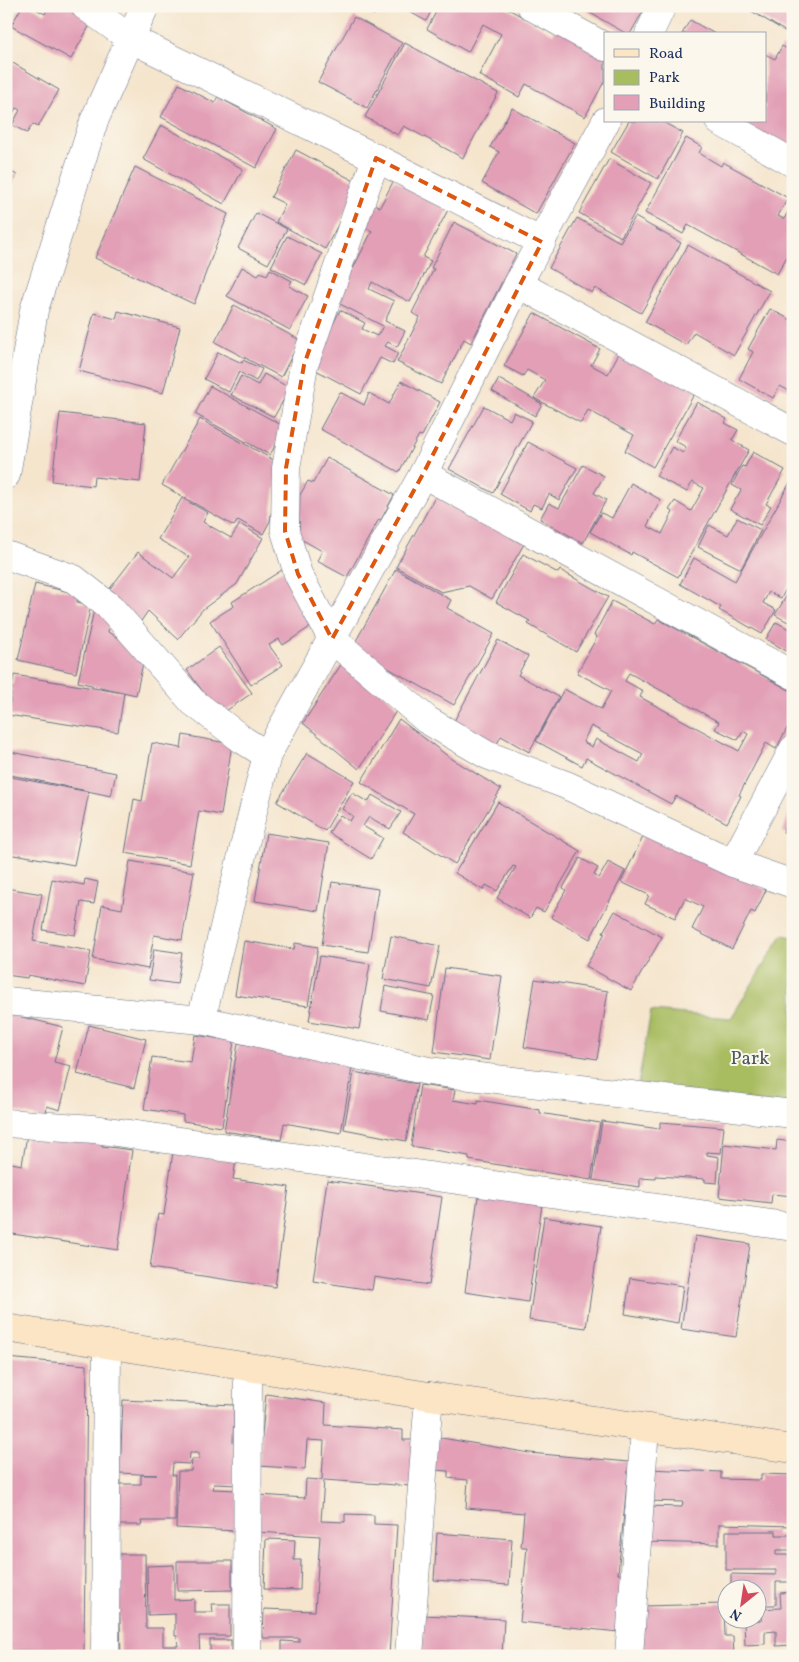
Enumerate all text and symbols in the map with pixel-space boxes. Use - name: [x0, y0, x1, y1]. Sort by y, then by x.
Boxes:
- legend: [604, 32, 766, 122]
- text: Road: [649, 44, 683, 65]
- text: Park: [649, 68, 680, 89]
- text: Building: [649, 94, 706, 115]
- park label: Park: [731, 1046, 769, 1072]
- north arrow: [716, 1580, 766, 1630]
- text: N: [727, 1603, 745, 1625]

